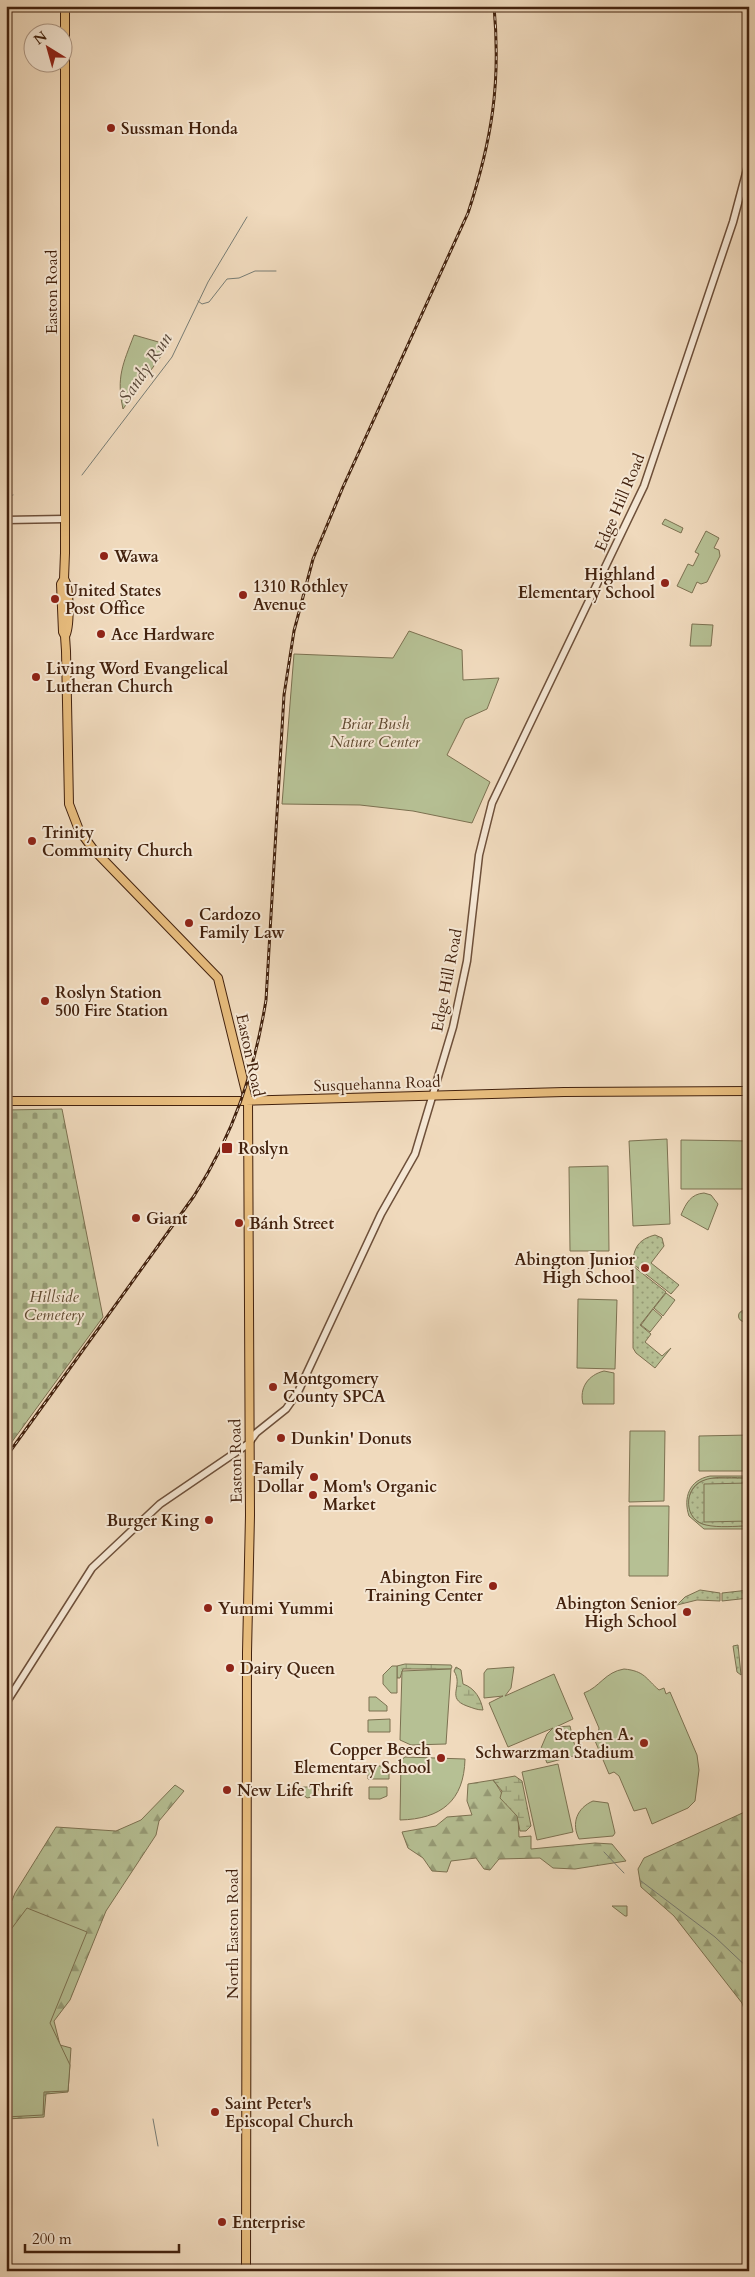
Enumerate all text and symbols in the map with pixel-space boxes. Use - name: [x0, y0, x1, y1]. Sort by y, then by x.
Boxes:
- north arrow: [22, 22, 72, 72]
- text: N: [30, 27, 51, 49]
- place label: Sussman Honda: [121, 118, 238, 140]
- marker: Sussman Honda: [105, 122, 117, 134]
- street label: Easton Road: [41, 249, 63, 334]
- water label: Sandy Run: [113, 328, 178, 409]
- street label: Edge Hill Road: [589, 450, 651, 555]
- place label: Wawa: [113, 546, 159, 568]
- marker: Wawa: [98, 550, 110, 562]
- place label: Highland Elementary School: [518, 564, 655, 604]
- place label: 1310 Rothley Avenue: [253, 576, 348, 616]
- marker: Highland Elementary School: [659, 577, 671, 589]
- place label: United States Post Office: [65, 580, 161, 620]
- marker: 1310 Rothley Avenue: [237, 589, 249, 601]
- marker: United States Post Office: [49, 593, 61, 605]
- place label: Ace Hardware: [111, 624, 215, 646]
- marker: Ace Hardware: [95, 628, 107, 640]
- place label: Living Word Evangelical Lutheran Church: [46, 658, 229, 698]
- marker: Living Word Evangelical Lutheran Church: [30, 671, 42, 683]
- park label: Briar Bush Nature Center: [330, 713, 421, 753]
- place label: Trinity Community Church: [42, 822, 193, 862]
- marker: Trinity Community Church: [26, 835, 38, 847]
- place label: Cardozo Family Law: [199, 904, 285, 944]
- marker: Cardozo Family Law: [183, 917, 195, 929]
- street label: Edge Hill Road: [426, 926, 468, 1034]
- place label: Roslyn Station 500 Fire Station: [55, 982, 169, 1022]
- marker: Roslyn Station 500 Fire Station: [39, 995, 51, 1007]
- street label: Easton Road: [230, 1012, 270, 1099]
- street label: Susquehanna Road: [313, 1071, 441, 1097]
- place label: Roslyn: [238, 1138, 289, 1160]
- marker: Roslyn: [220, 1141, 234, 1155]
- place label: Giant: [146, 1208, 188, 1230]
- marker: Giant: [130, 1212, 142, 1224]
- place label: Bánh Street: [249, 1213, 335, 1235]
- marker: Bánh Street: [233, 1217, 245, 1229]
- place label: Abington Junior High School: [514, 1249, 636, 1289]
- marker: Abington Junior High School: [639, 1262, 651, 1274]
- park label: Hillside Cemetery: [24, 1286, 84, 1326]
- place label: Montgomery County SPCA: [283, 1368, 386, 1408]
- marker: Montgomery County SPCA: [267, 1381, 279, 1393]
- street label: Easton Road: [224, 1418, 248, 1503]
- place label: Dunkin' Donuts: [291, 1428, 412, 1450]
- marker: Dunkin' Donuts: [275, 1432, 287, 1444]
- place label: Family Dollar: [254, 1458, 305, 1498]
- marker: Family Dollar: [308, 1471, 320, 1483]
- place label: Mom's Organic Market: [323, 1476, 437, 1516]
- marker: Mom's Organic Market: [307, 1489, 319, 1501]
- place label: Burger King: [106, 1510, 199, 1532]
- marker: Burger King: [203, 1514, 215, 1526]
- place label: Abington Fire Training Center: [365, 1567, 484, 1607]
- marker: Abington Fire Training Center: [487, 1580, 499, 1592]
- place label: Abington Senior High School: [555, 1593, 678, 1633]
- place label: Yummi Yummi: [218, 1598, 334, 1620]
- marker: Yummi Yummi: [202, 1602, 214, 1614]
- marker: Abington Senior High School: [681, 1606, 693, 1618]
- place label: Dairy Queen: [240, 1658, 336, 1680]
- marker: Dairy Queen: [224, 1662, 236, 1674]
- place label: Stephen A. Schwarzman Stadium: [476, 1724, 634, 1764]
- marker: Stephen A. Schwarzman Stadium: [638, 1737, 650, 1749]
- place label: Copper Beech Elementary School: [294, 1739, 431, 1779]
- marker: Copper Beech Elementary School: [435, 1752, 447, 1764]
- place label: New Life Thrift: [237, 1780, 353, 1802]
- marker: New Life Thrift: [221, 1784, 233, 1796]
- street label: North Easton Road: [222, 1868, 244, 1999]
- place label: Saint Peter's Episcopal Church: [225, 2093, 354, 2133]
- marker: Saint Peter's Episcopal Church: [209, 2106, 221, 2118]
- place label: Enterprise: [232, 2212, 306, 2234]
- marker: Enterprise: [216, 2216, 228, 2228]
- scale bar: [25, 2222, 179, 2254]
- text: 200 m: [32, 2229, 72, 2249]

